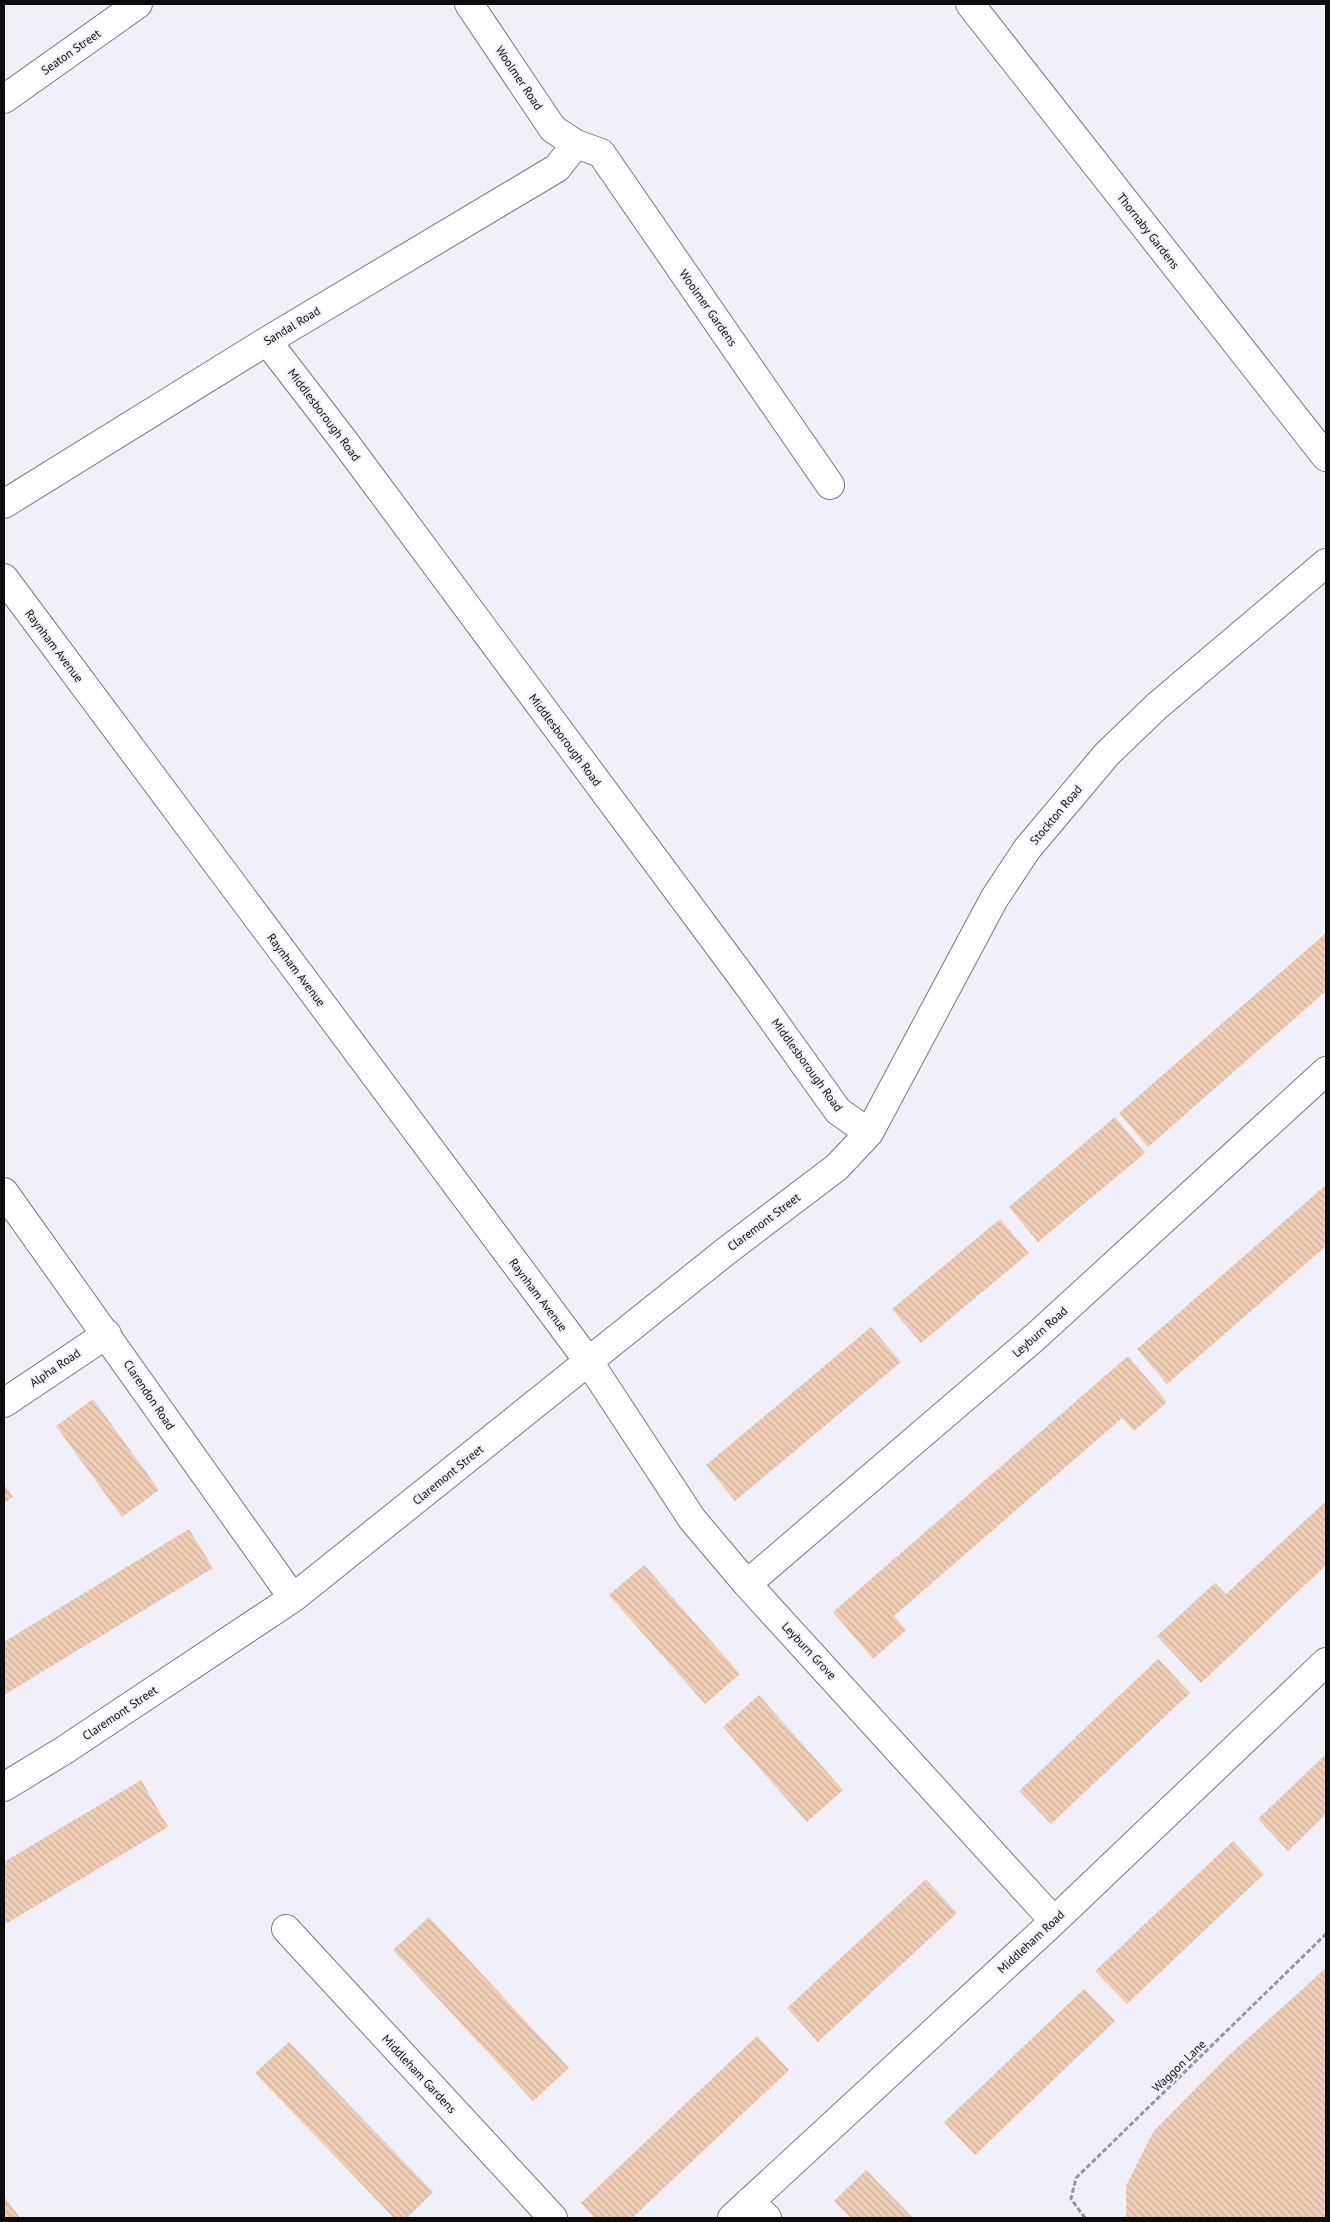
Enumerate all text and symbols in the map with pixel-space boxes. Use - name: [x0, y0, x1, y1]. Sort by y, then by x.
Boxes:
- street label: Seaton Street: [38, 26, 103, 78]
- street label: Woolmer Road: [492, 43, 546, 113]
- street label: Thornaby Gardens: [1114, 190, 1183, 272]
- street label: Woolmer Gardens: [676, 266, 740, 349]
- street label: Sandal Road: [261, 303, 323, 348]
- street label: Middlesborough Road: [285, 366, 364, 464]
- street label: Raynham Avenue: [22, 606, 87, 685]
- street label: Middlesborough Road: [526, 691, 605, 789]
- street label: Stockton Road: [1026, 782, 1085, 848]
- street label: Raynham Avenue: [264, 930, 329, 1009]
- street label: Middlesborough Road: [768, 1015, 846, 1114]
- street label: Claremont Street: [724, 1189, 803, 1254]
- street label: Raynham Avenue: [506, 1255, 571, 1334]
- street label: Leyburn Road: [1009, 1303, 1070, 1360]
- street label: Alpha Road: [26, 1345, 83, 1390]
- street label: Clarendon Road: [121, 1357, 178, 1433]
- street label: Claremont Street: [409, 1441, 486, 1508]
- street label: Leyburn Grove: [779, 1619, 840, 1683]
- street label: Claremont Street: [79, 1682, 160, 1743]
- street label: Middleham Road: [994, 1907, 1067, 1976]
- street label: Middleham Gardens: [379, 2031, 460, 2116]
- street label: Waggon Lane: [1149, 2036, 1209, 2095]

